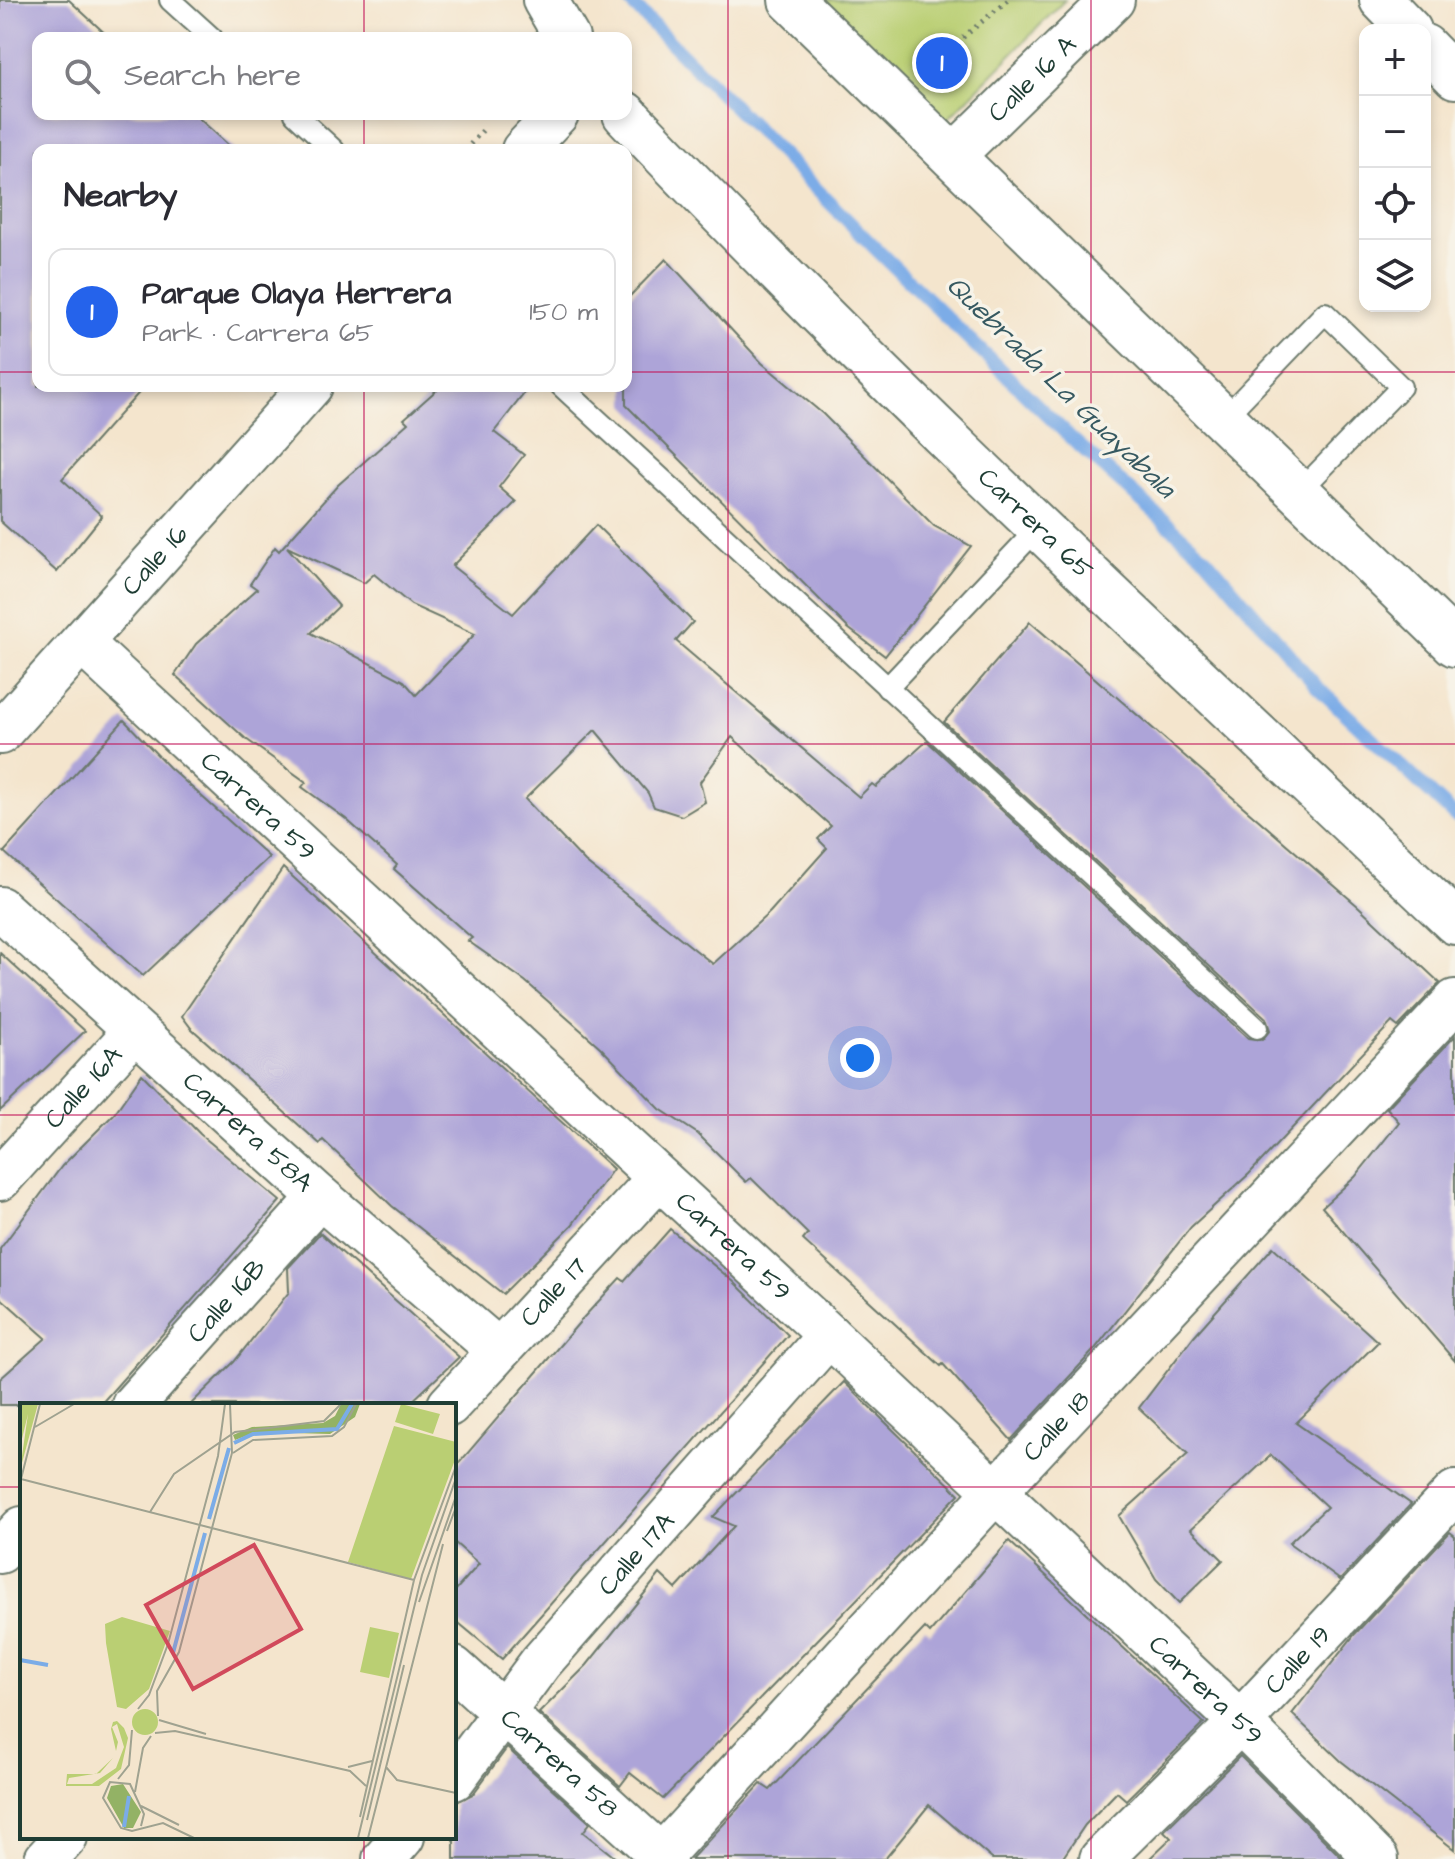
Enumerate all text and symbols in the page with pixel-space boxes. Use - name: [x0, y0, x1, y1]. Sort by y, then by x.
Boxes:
- map controls: [1359, 24, 1431, 312]
- button: +: [1359, 24, 1431, 96]
- street label: Calle 16 A: [980, 27, 1085, 130]
- search box: [32, 32, 632, 120]
- pin: 1: [916, 33, 968, 93]
- icon: search: [60, 54, 104, 98]
- text: Search here: [124, 55, 301, 97]
- button: −: [1359, 96, 1431, 168]
- button: locate: [1359, 168, 1431, 240]
- text: Nearby: [64, 172, 178, 220]
- button: layers: [1359, 240, 1431, 312]
- water label: Quebrada La Guayabala: [937, 267, 1186, 509]
- text: Parque Olaya Herrera: [142, 273, 451, 315]
- text: 1: [90, 294, 94, 330]
- text: 150 m: [529, 294, 598, 330]
- text: Park · Carrera 65: [142, 315, 374, 351]
- street label: Carrera 65: [970, 460, 1101, 588]
- street label: Calle 16: [113, 517, 196, 604]
- street label: Carrera 59: [192, 743, 324, 869]
- street label: Calle 16A: [36, 1038, 131, 1137]
- your location: [840, 1038, 880, 1078]
- street label: Carrera 58A: [175, 1063, 321, 1201]
- street label: Carrera 59: [668, 1184, 799, 1309]
- street label: Calle 17: [512, 1249, 595, 1335]
- street label: Calle 16B: [179, 1251, 274, 1351]
- street label: Calle 18: [1014, 1383, 1099, 1469]
- inset map: [20, 1403, 456, 1839]
- street label: Calle 17A: [590, 1504, 683, 1603]
- street label: Calle 19: [1257, 1618, 1339, 1702]
- street label: Carrera 59: [1141, 1627, 1271, 1753]
- street label: Carrera 58: [492, 1700, 626, 1826]

